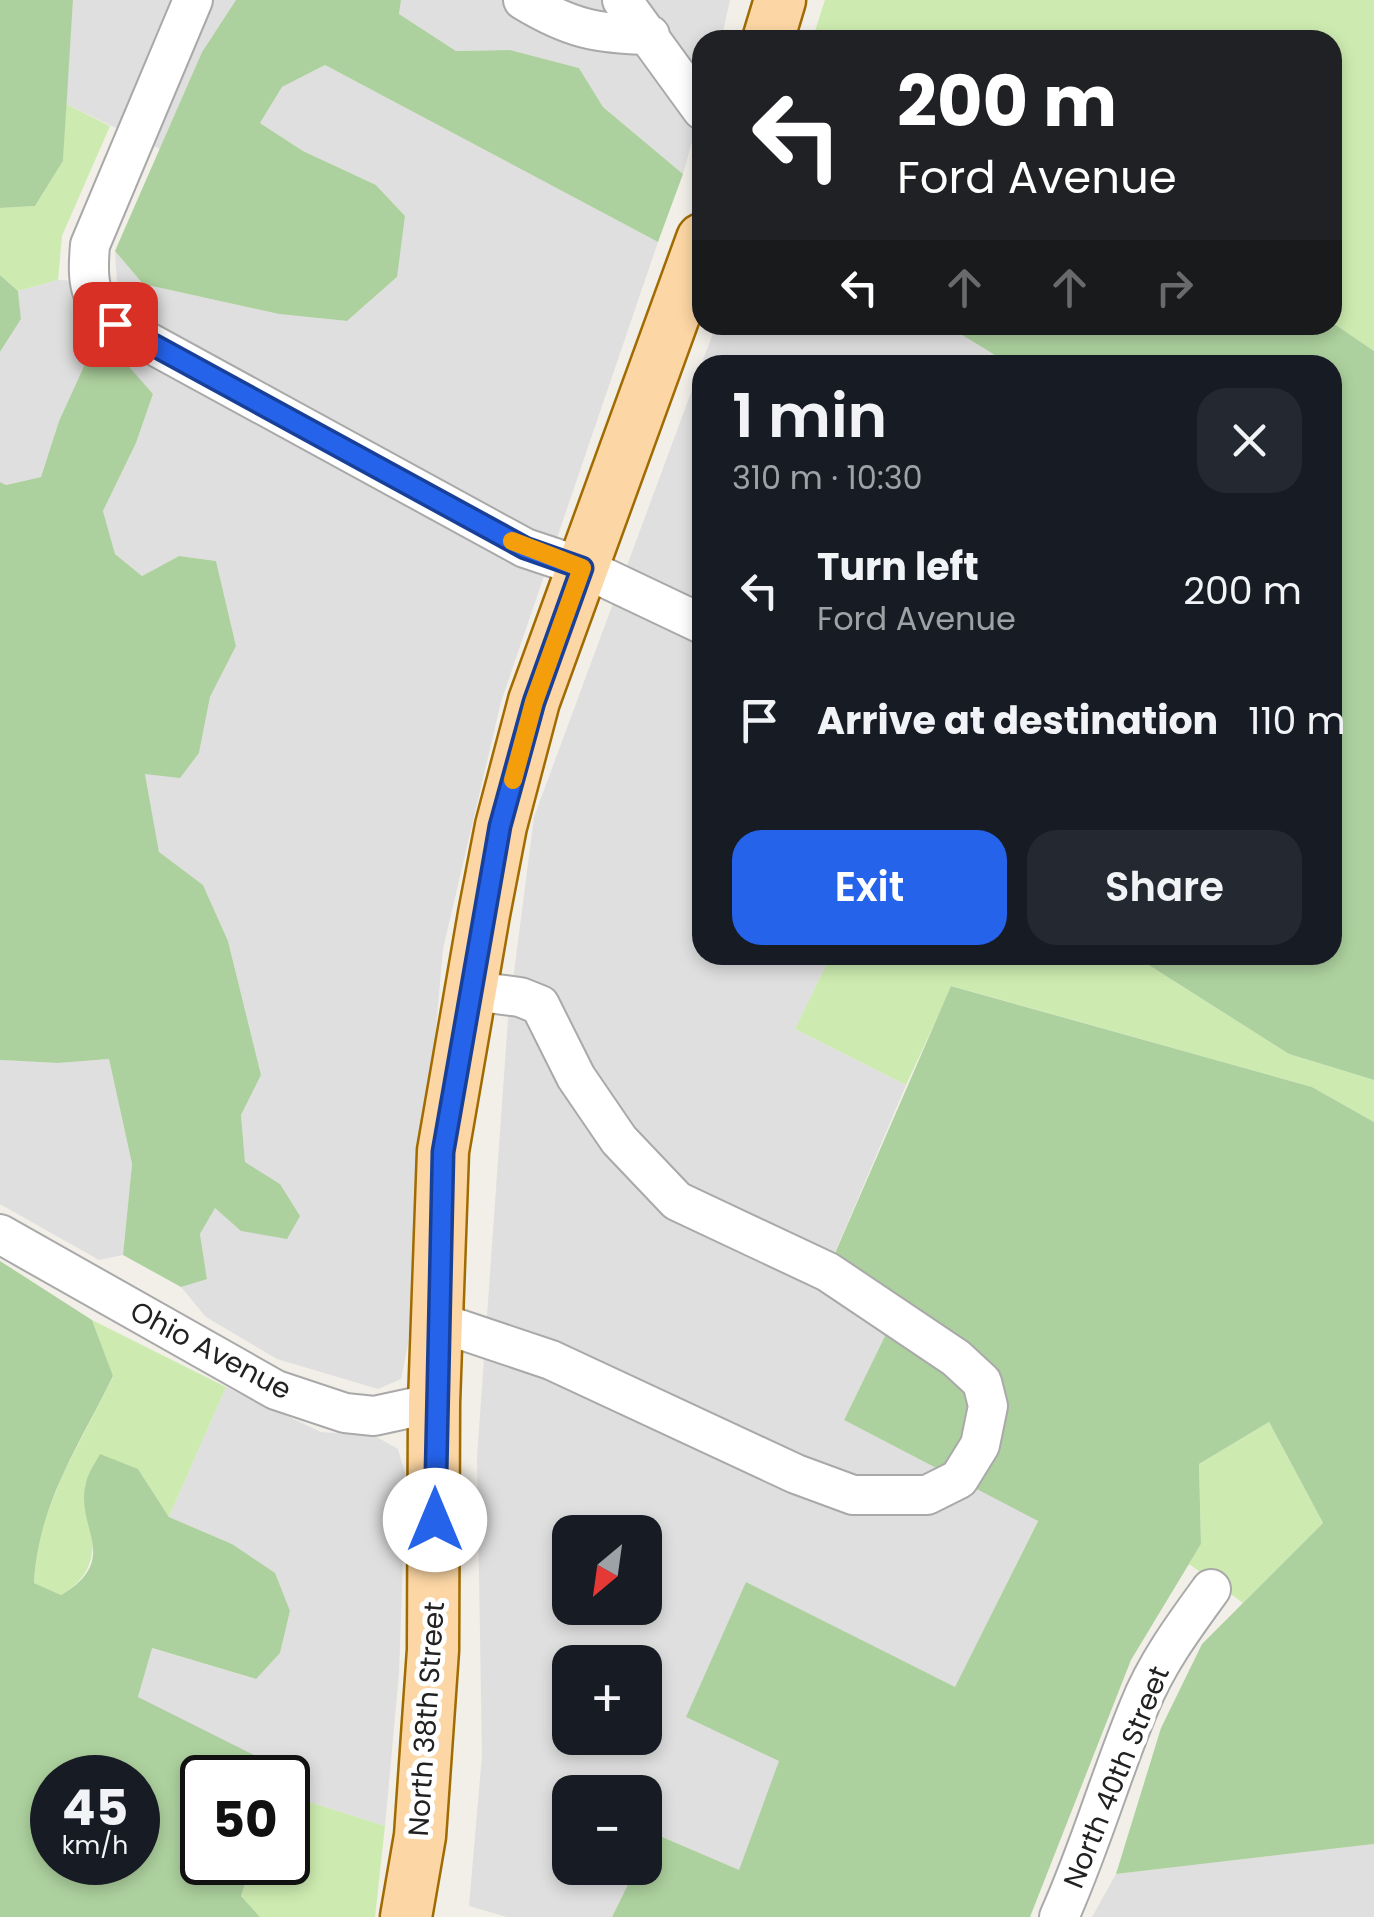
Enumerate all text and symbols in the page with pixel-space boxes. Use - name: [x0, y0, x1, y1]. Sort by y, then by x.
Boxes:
- text: 200 m: [897, 52, 1117, 151]
- icon: left: [732, 70, 862, 200]
- text: Ford Avenue: [897, 146, 1177, 209]
- icon: left: [832, 260, 887, 315]
- icon: ahead: [937, 260, 992, 315]
- icon: ahead: [1042, 260, 1097, 315]
- icon: right: [1147, 260, 1202, 315]
- pin: [73, 282, 158, 367]
- icon: arrive: [88, 297, 143, 352]
- text: 1 min: [732, 374, 887, 458]
- button: close: [1197, 388, 1302, 493]
- text: 310 m · 10:30: [732, 455, 923, 500]
- text: Turn left: [817, 540, 979, 593]
- icon: left: [732, 563, 787, 618]
- text: 200 m: [1183, 564, 1302, 617]
- text: Ford Avenue: [817, 596, 1016, 641]
- icon: arrive: [732, 693, 787, 748]
- text: Arrive at destination: [817, 694, 1218, 747]
- text: 110 m: [1248, 694, 1346, 747]
- button: Exit: [732, 830, 1007, 945]
- button: Share: [1027, 830, 1302, 945]
- street label: Ohio Avenue: [123, 1292, 298, 1409]
- position arrow: [383, 1468, 487, 1572]
- north arrow: [552, 1515, 662, 1625]
- map controls: [552, 1515, 662, 1885]
- street label: North 38th Street: [399, 1600, 454, 1838]
- button: +: [552, 1645, 662, 1755]
- street label: North 40th Street: [1054, 1660, 1179, 1894]
- speed limit sign: 50: [180, 1755, 310, 1885]
- text: 45: [62, 1772, 128, 1843]
- button: −: [552, 1775, 662, 1885]
- text: km/h: [62, 1828, 128, 1863]

